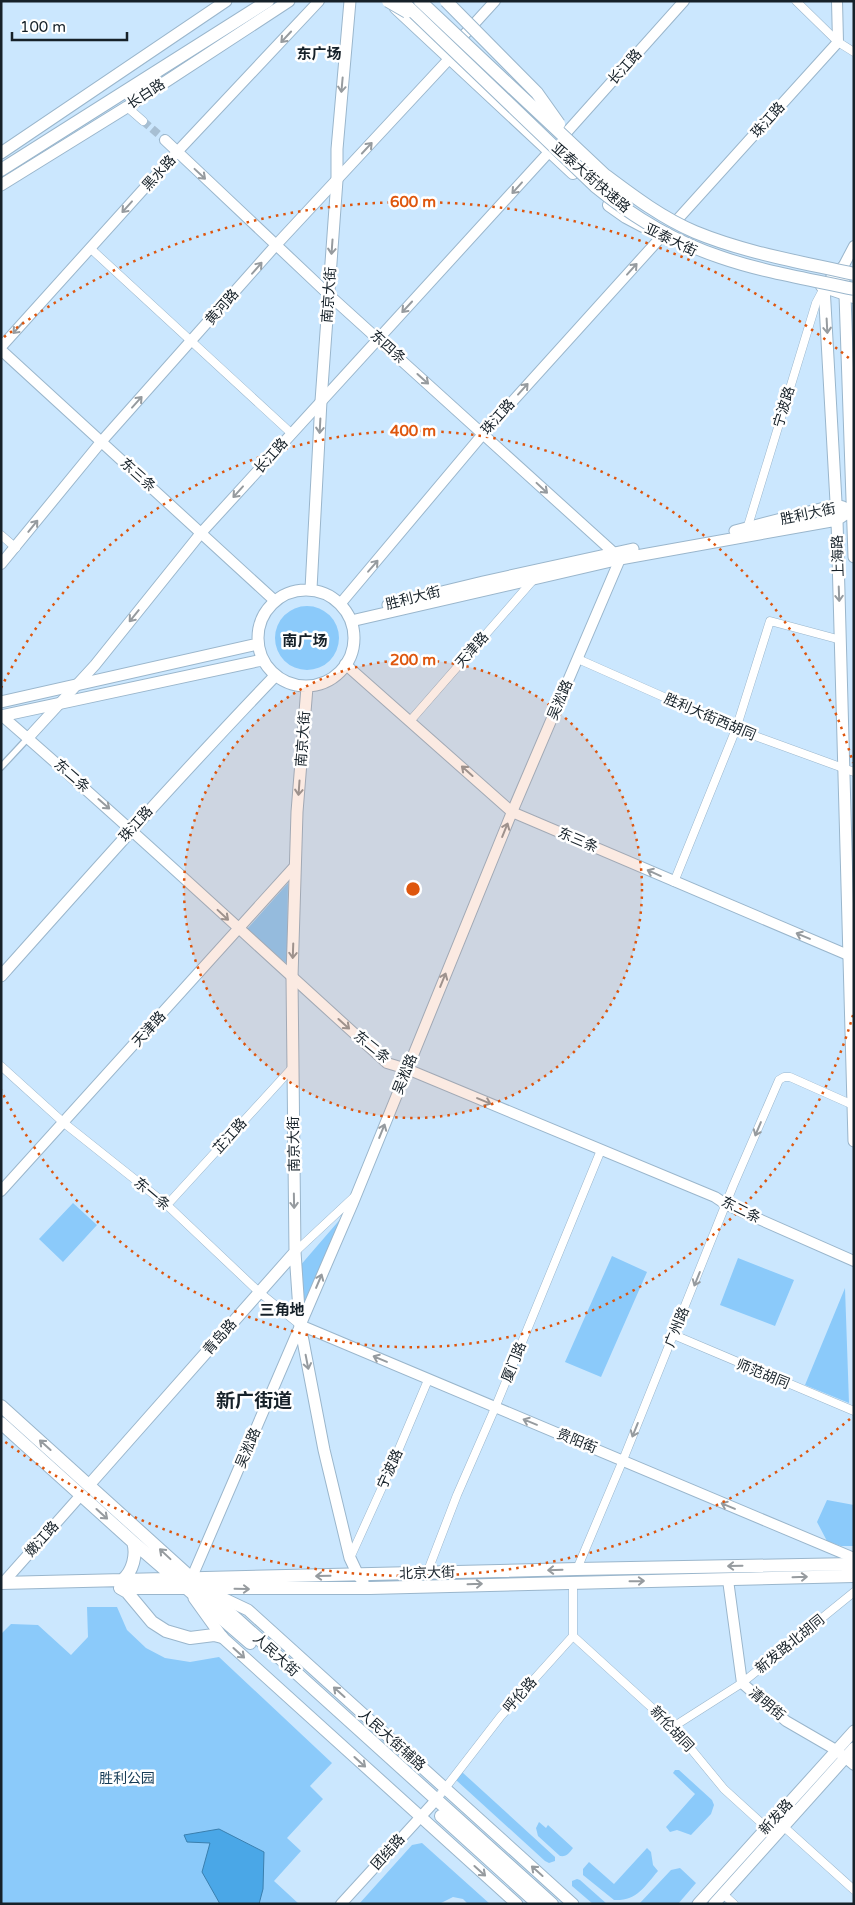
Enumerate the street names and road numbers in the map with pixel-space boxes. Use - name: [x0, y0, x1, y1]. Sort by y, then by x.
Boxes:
- street label: 长江路: [605, 46, 645, 88]
- street label: 长白路: [124, 75, 168, 113]
- street label: 珠江路: [748, 99, 788, 141]
- street label: 亚泰大街快速路: [548, 139, 634, 217]
- street label: 黑水路: [139, 152, 179, 194]
- street label: 亚泰大街: [642, 220, 700, 260]
- street label: 南京大街: [319, 266, 339, 324]
- street label: 黄河路: [202, 286, 242, 328]
- street label: 东四条: [367, 327, 409, 367]
- street label: 宁波路: [770, 384, 798, 430]
- street label: 珠江路: [478, 396, 518, 438]
- street label: 长江路: [251, 435, 291, 477]
- street label: 东三条: [117, 455, 159, 495]
- street label: 胜利大街: [779, 500, 837, 528]
- street label: 上海路: [829, 535, 847, 577]
- street label: 胜利大街: [384, 583, 442, 613]
- street label: 天津路: [452, 629, 492, 671]
- street label: 吴淞路: [544, 677, 576, 723]
- street label: 胜利大街西胡同: [662, 690, 758, 744]
- street label: 南京大街: [293, 710, 313, 768]
- street label: 东二条: [51, 756, 93, 796]
- street label: 珠江路: [116, 803, 156, 845]
- street label: 东三条: [555, 824, 601, 856]
- street label: 天津路: [129, 1008, 169, 1050]
- street label: 东二条: [350, 1027, 394, 1067]
- street label: 吴淞路: [389, 1051, 421, 1097]
- street label: 芷江路: [210, 1115, 250, 1157]
- street label: 南京大街: [285, 1116, 303, 1172]
- street label: 东一条: [130, 1174, 174, 1214]
- street label: 东二条: [718, 1193, 764, 1227]
- street label: 广州路: [661, 1304, 693, 1350]
- street label: 青岛路: [200, 1316, 240, 1358]
- street label: 厦门路: [498, 1339, 530, 1385]
- street label: 师范胡同: [734, 1356, 792, 1392]
- street label: 吴淞路: [232, 1425, 264, 1471]
- street label: 贵阳街: [554, 1425, 600, 1457]
- street label: 宁波路: [374, 1446, 406, 1492]
- street label: 嫩江路: [22, 1518, 62, 1560]
- street label: 北京大街: [399, 1564, 455, 1582]
- street label: 新发路北胡同: [752, 1611, 828, 1677]
- street label: 人民大街: [250, 1630, 302, 1680]
- street label: 呼伦路: [500, 1674, 540, 1716]
- street label: 清明街: [745, 1684, 789, 1724]
- street label: 新伦胡同: [647, 1703, 697, 1755]
- street label: 人民大街辅路: [355, 1706, 429, 1774]
- street label: 新发路: [756, 1796, 796, 1838]
- street label: 团结路: [368, 1831, 408, 1873]

